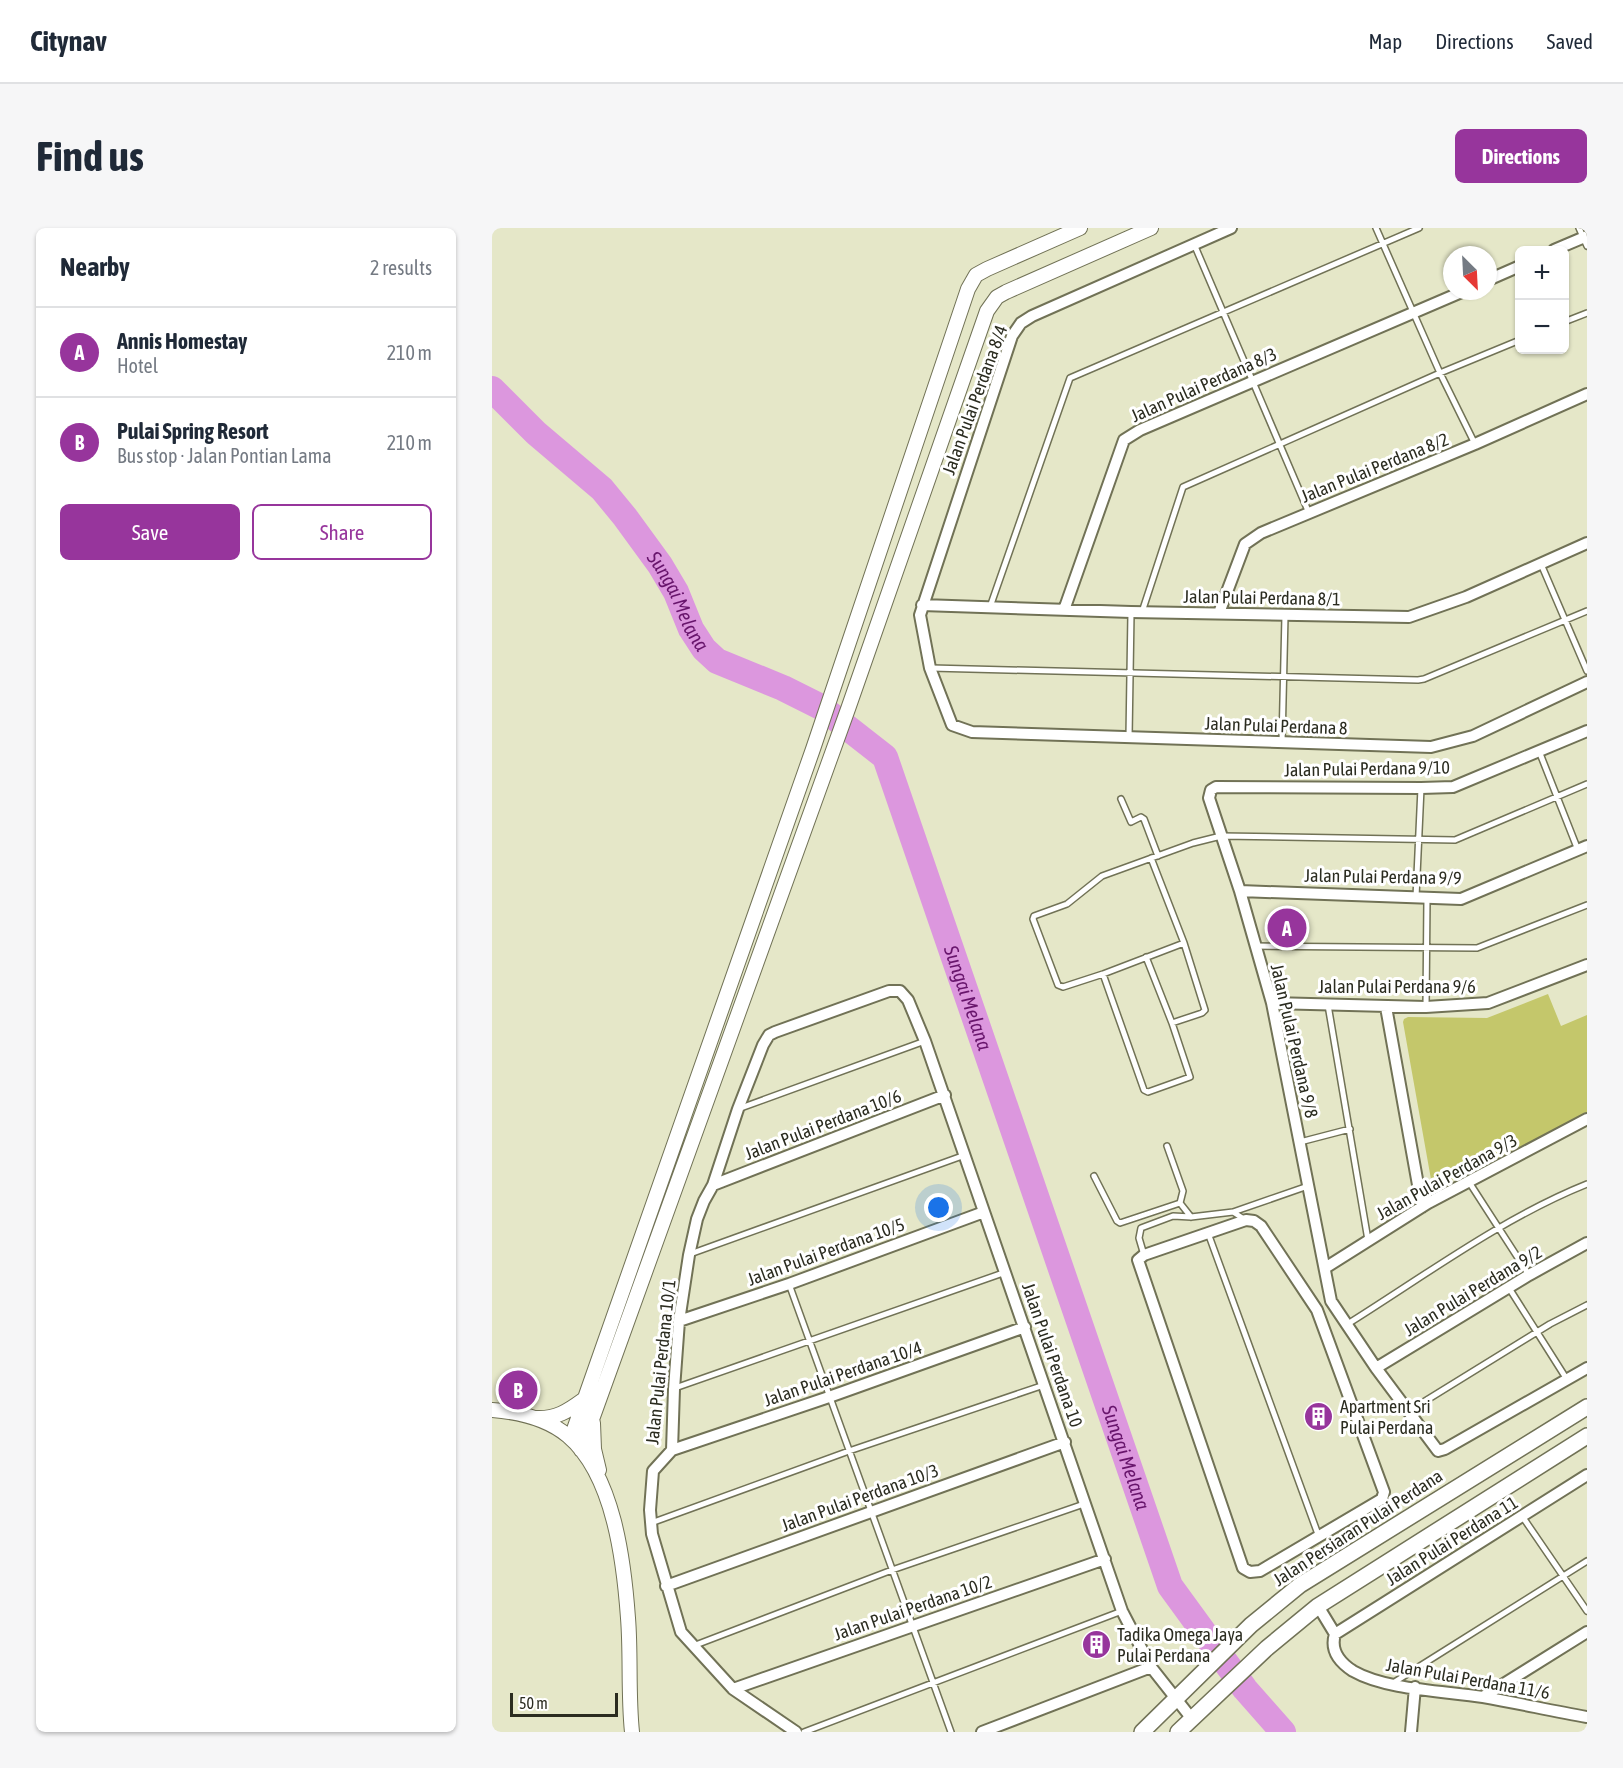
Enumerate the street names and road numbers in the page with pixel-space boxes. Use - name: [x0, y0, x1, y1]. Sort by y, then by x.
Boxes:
- street label: Jalan Pulai Perdana 8/4: [938, 322, 1011, 477]
- street label: Jalan Pulai Perdana 8/3: [1128, 343, 1280, 426]
- street label: Jalan Pulai Perdana 8/2: [1298, 428, 1452, 507]
- street label: Jalan Pulai Perdana 8/1: [1183, 586, 1341, 609]
- street label: Jalan Pulai Perdana 8: [1204, 713, 1348, 738]
- street label: Jalan Pulai Perdana 9/10: [1284, 757, 1450, 780]
- street label: Jalan Pulai Perdana 9/9: [1304, 865, 1462, 888]
- street label: Jalan Pulai Perdana 9/8: [1267, 962, 1322, 1120]
- street label: Jalan Pulai Perdana 9/6: [1318, 976, 1476, 997]
- street label: Jalan Pulai Perdana 10/6: [742, 1085, 904, 1164]
- street label: Jalan Pulai Perdana 9/3: [1373, 1129, 1521, 1224]
- street label: Jalan Pulai Perdana 10/5: [744, 1213, 907, 1290]
- street label: Jalan Pulai Perdana 9/2: [1400, 1241, 1546, 1340]
- street label: Jalan Pulai Perdana 10/1: [641, 1278, 680, 1445]
- street label: Jalan Pulai Perdana 10: [1018, 1280, 1087, 1430]
- street label: Jalan Pulai Perdana 10/4: [761, 1337, 925, 1410]
- street label: Jalan Pulai Perdana 10/3: [778, 1459, 941, 1536]
- street label: Jalan Persiaran Pulai Perdana: [1269, 1465, 1446, 1590]
- street label: Jalan Pulai Perdana 11: [1382, 1492, 1521, 1590]
- street label: Jalan Pulai Perdana 10/2: [831, 1571, 995, 1644]
- street label: Jalan Pulai Perdana 11/6: [1385, 1654, 1552, 1703]

